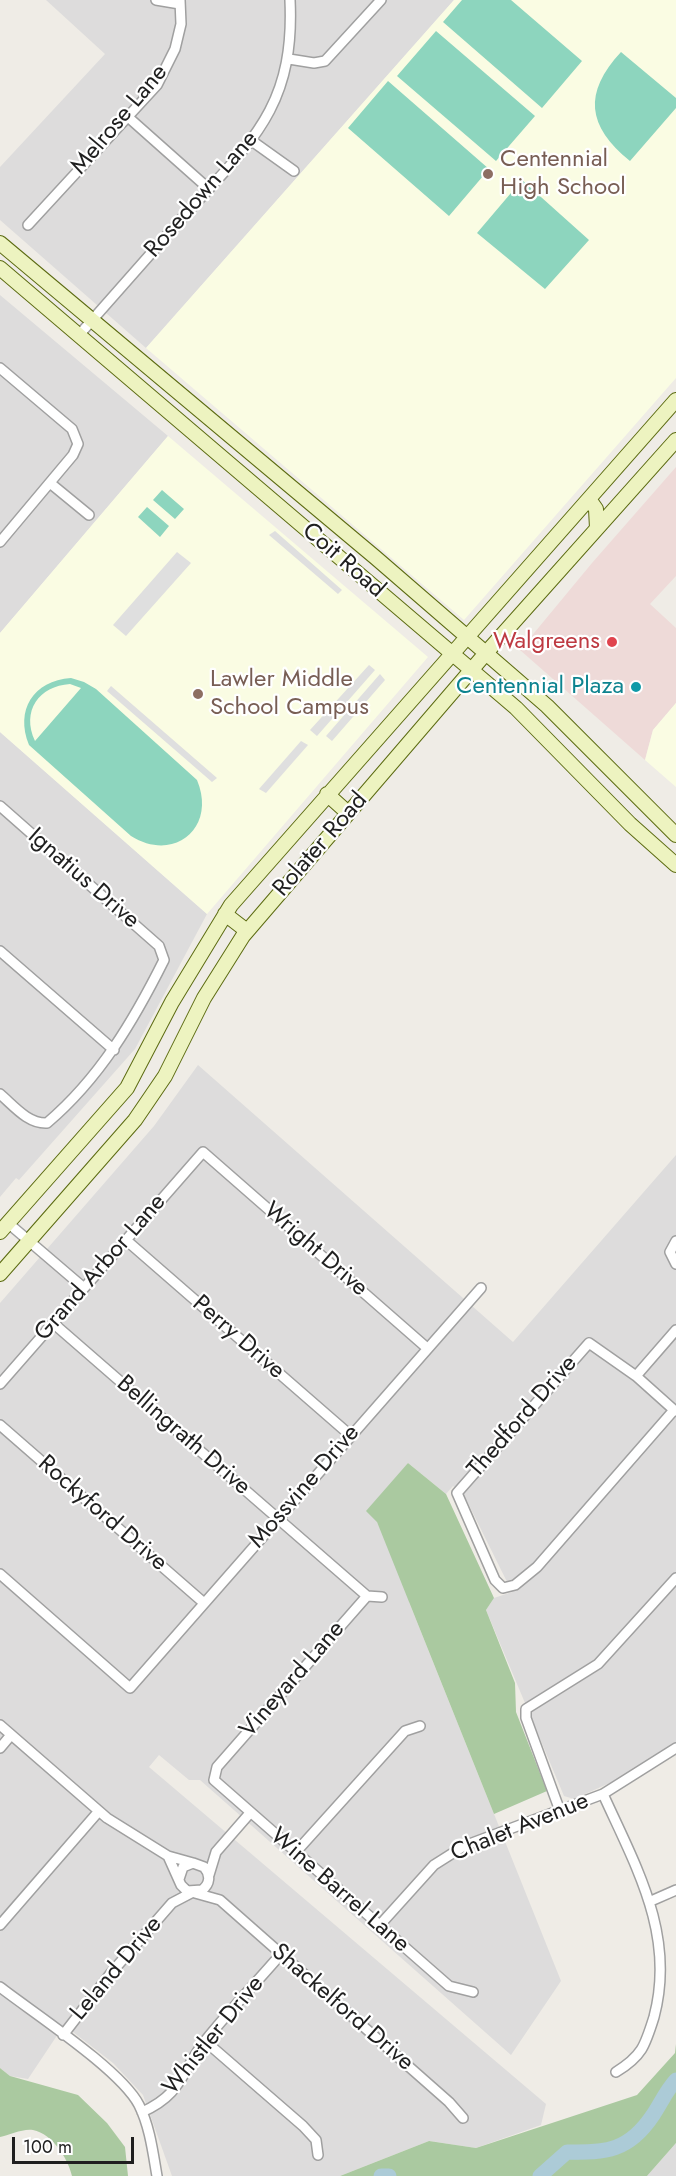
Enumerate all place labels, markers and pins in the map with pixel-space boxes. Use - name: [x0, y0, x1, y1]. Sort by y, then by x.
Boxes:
- place label: Centennial High School: [500, 146, 626, 202]
- marker: Centennial High School: [481, 167, 495, 181]
- place label: Walgreens: [493, 628, 600, 656]
- marker: Walgreens: [605, 635, 619, 649]
- place label: Lawler Middle School Campus: [210, 666, 369, 722]
- place label: Centennial Plaza: [456, 673, 624, 701]
- marker: Centennial Plaza: [629, 680, 643, 694]
- marker: Lawler Middle School Campus: [191, 687, 205, 701]

